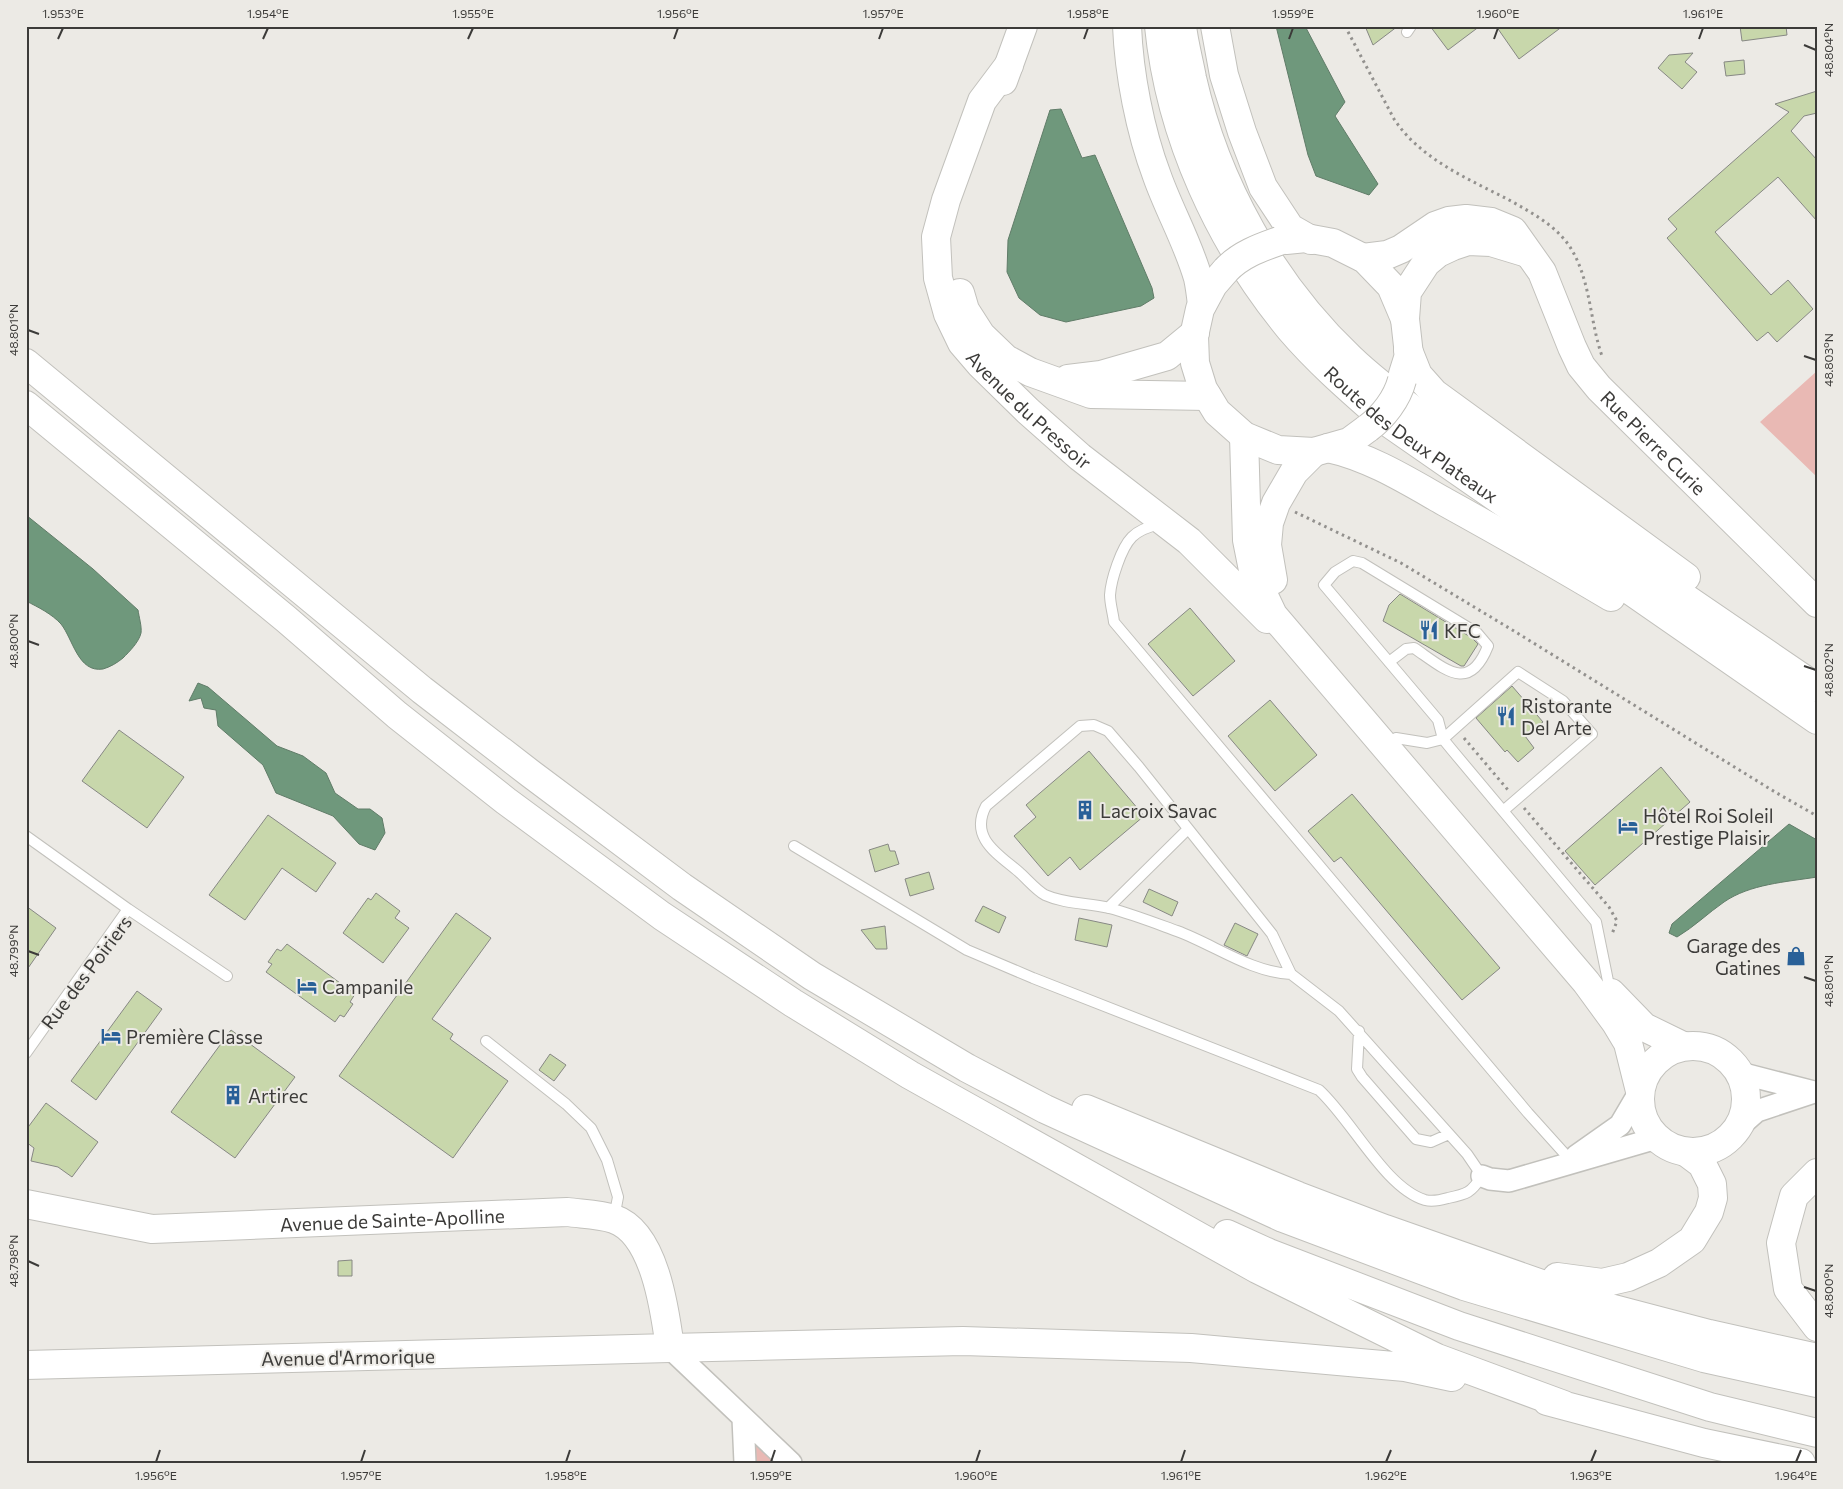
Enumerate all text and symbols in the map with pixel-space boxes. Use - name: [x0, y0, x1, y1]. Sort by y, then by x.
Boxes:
- text: 1.953°E: [42, 6, 84, 20]
- text: 1.954°E: [247, 6, 289, 20]
- text: 1.955°E: [452, 6, 494, 20]
- text: 1.956°E: [657, 6, 699, 20]
- text: 1.957°E: [862, 6, 904, 20]
- text: 1.958°E: [1067, 6, 1109, 20]
- text: 1.959°E: [1272, 6, 1314, 20]
- text: 1.960°E: [1477, 6, 1519, 20]
- text: 1.961°E: [1683, 6, 1723, 20]
- text: 48.804°N: [1821, 23, 1835, 77]
- text: 48.801°N: [6, 304, 20, 356]
- text: 48.803°N: [1821, 333, 1835, 387]
- street label: Avenue du Pressoir: [962, 346, 1097, 474]
- street label: Route des Deux Plateaux: [1320, 361, 1503, 507]
- street label: Rue Pierre Curie: [1597, 385, 1711, 499]
- text: 48.800°N: [6, 614, 20, 668]
- restaurant icon: KFC: [1418, 619, 1440, 641]
- place label: KFC: [1444, 619, 1481, 642]
- text: 48.802°N: [1821, 643, 1835, 697]
- place label: Ristorante Del Arte: [1521, 694, 1612, 739]
- restaurant icon: Ristorante Del Arte: [1495, 705, 1517, 727]
- building icon: Lacroix Savac: [1074, 799, 1096, 821]
- place label: Lacroix Savac: [1100, 799, 1217, 822]
- place label: Hôtel Roi Soleil Prestige Plaisir: [1643, 804, 1774, 849]
- hotel icon: Hôtel Roi Soleil Prestige Plaisir: [1617, 815, 1639, 837]
- street label: Rue des Poiriers: [36, 911, 136, 1033]
- text: 48.799°N: [6, 925, 20, 977]
- place label: Garage des Gatines: [1686, 934, 1781, 979]
- shop icon: Garage des Gatines: [1785, 945, 1807, 967]
- text: 48.801°N: [1821, 955, 1835, 1007]
- hotel icon: Campanile: [296, 975, 318, 997]
- place label: Campanile: [322, 975, 413, 998]
- hotel icon: Première Classe: [100, 1025, 122, 1047]
- place label: Première Classe: [126, 1025, 263, 1048]
- building icon: Artirec: [222, 1084, 244, 1106]
- place label: Artirec: [248, 1084, 308, 1107]
- street label: Avenue de Sainte-Apolline: [279, 1203, 505, 1235]
- text: 48.798°N: [6, 1235, 20, 1287]
- text: 48.800°N: [1821, 1264, 1835, 1318]
- street label: Avenue d'Armorique: [261, 1344, 435, 1370]
- text: 1.956°E: [135, 1468, 177, 1482]
- text: 1.957°E: [340, 1468, 382, 1482]
- text: 1.958°E: [545, 1468, 587, 1482]
- text: 1.959°E: [750, 1468, 792, 1482]
- text: 1.960°E: [955, 1468, 997, 1482]
- text: 1.961°E: [1161, 1468, 1201, 1482]
- text: 1.962°E: [1365, 1468, 1407, 1482]
- text: 1.963°E: [1570, 1468, 1612, 1482]
- text: 1.964°E: [1775, 1468, 1817, 1482]

